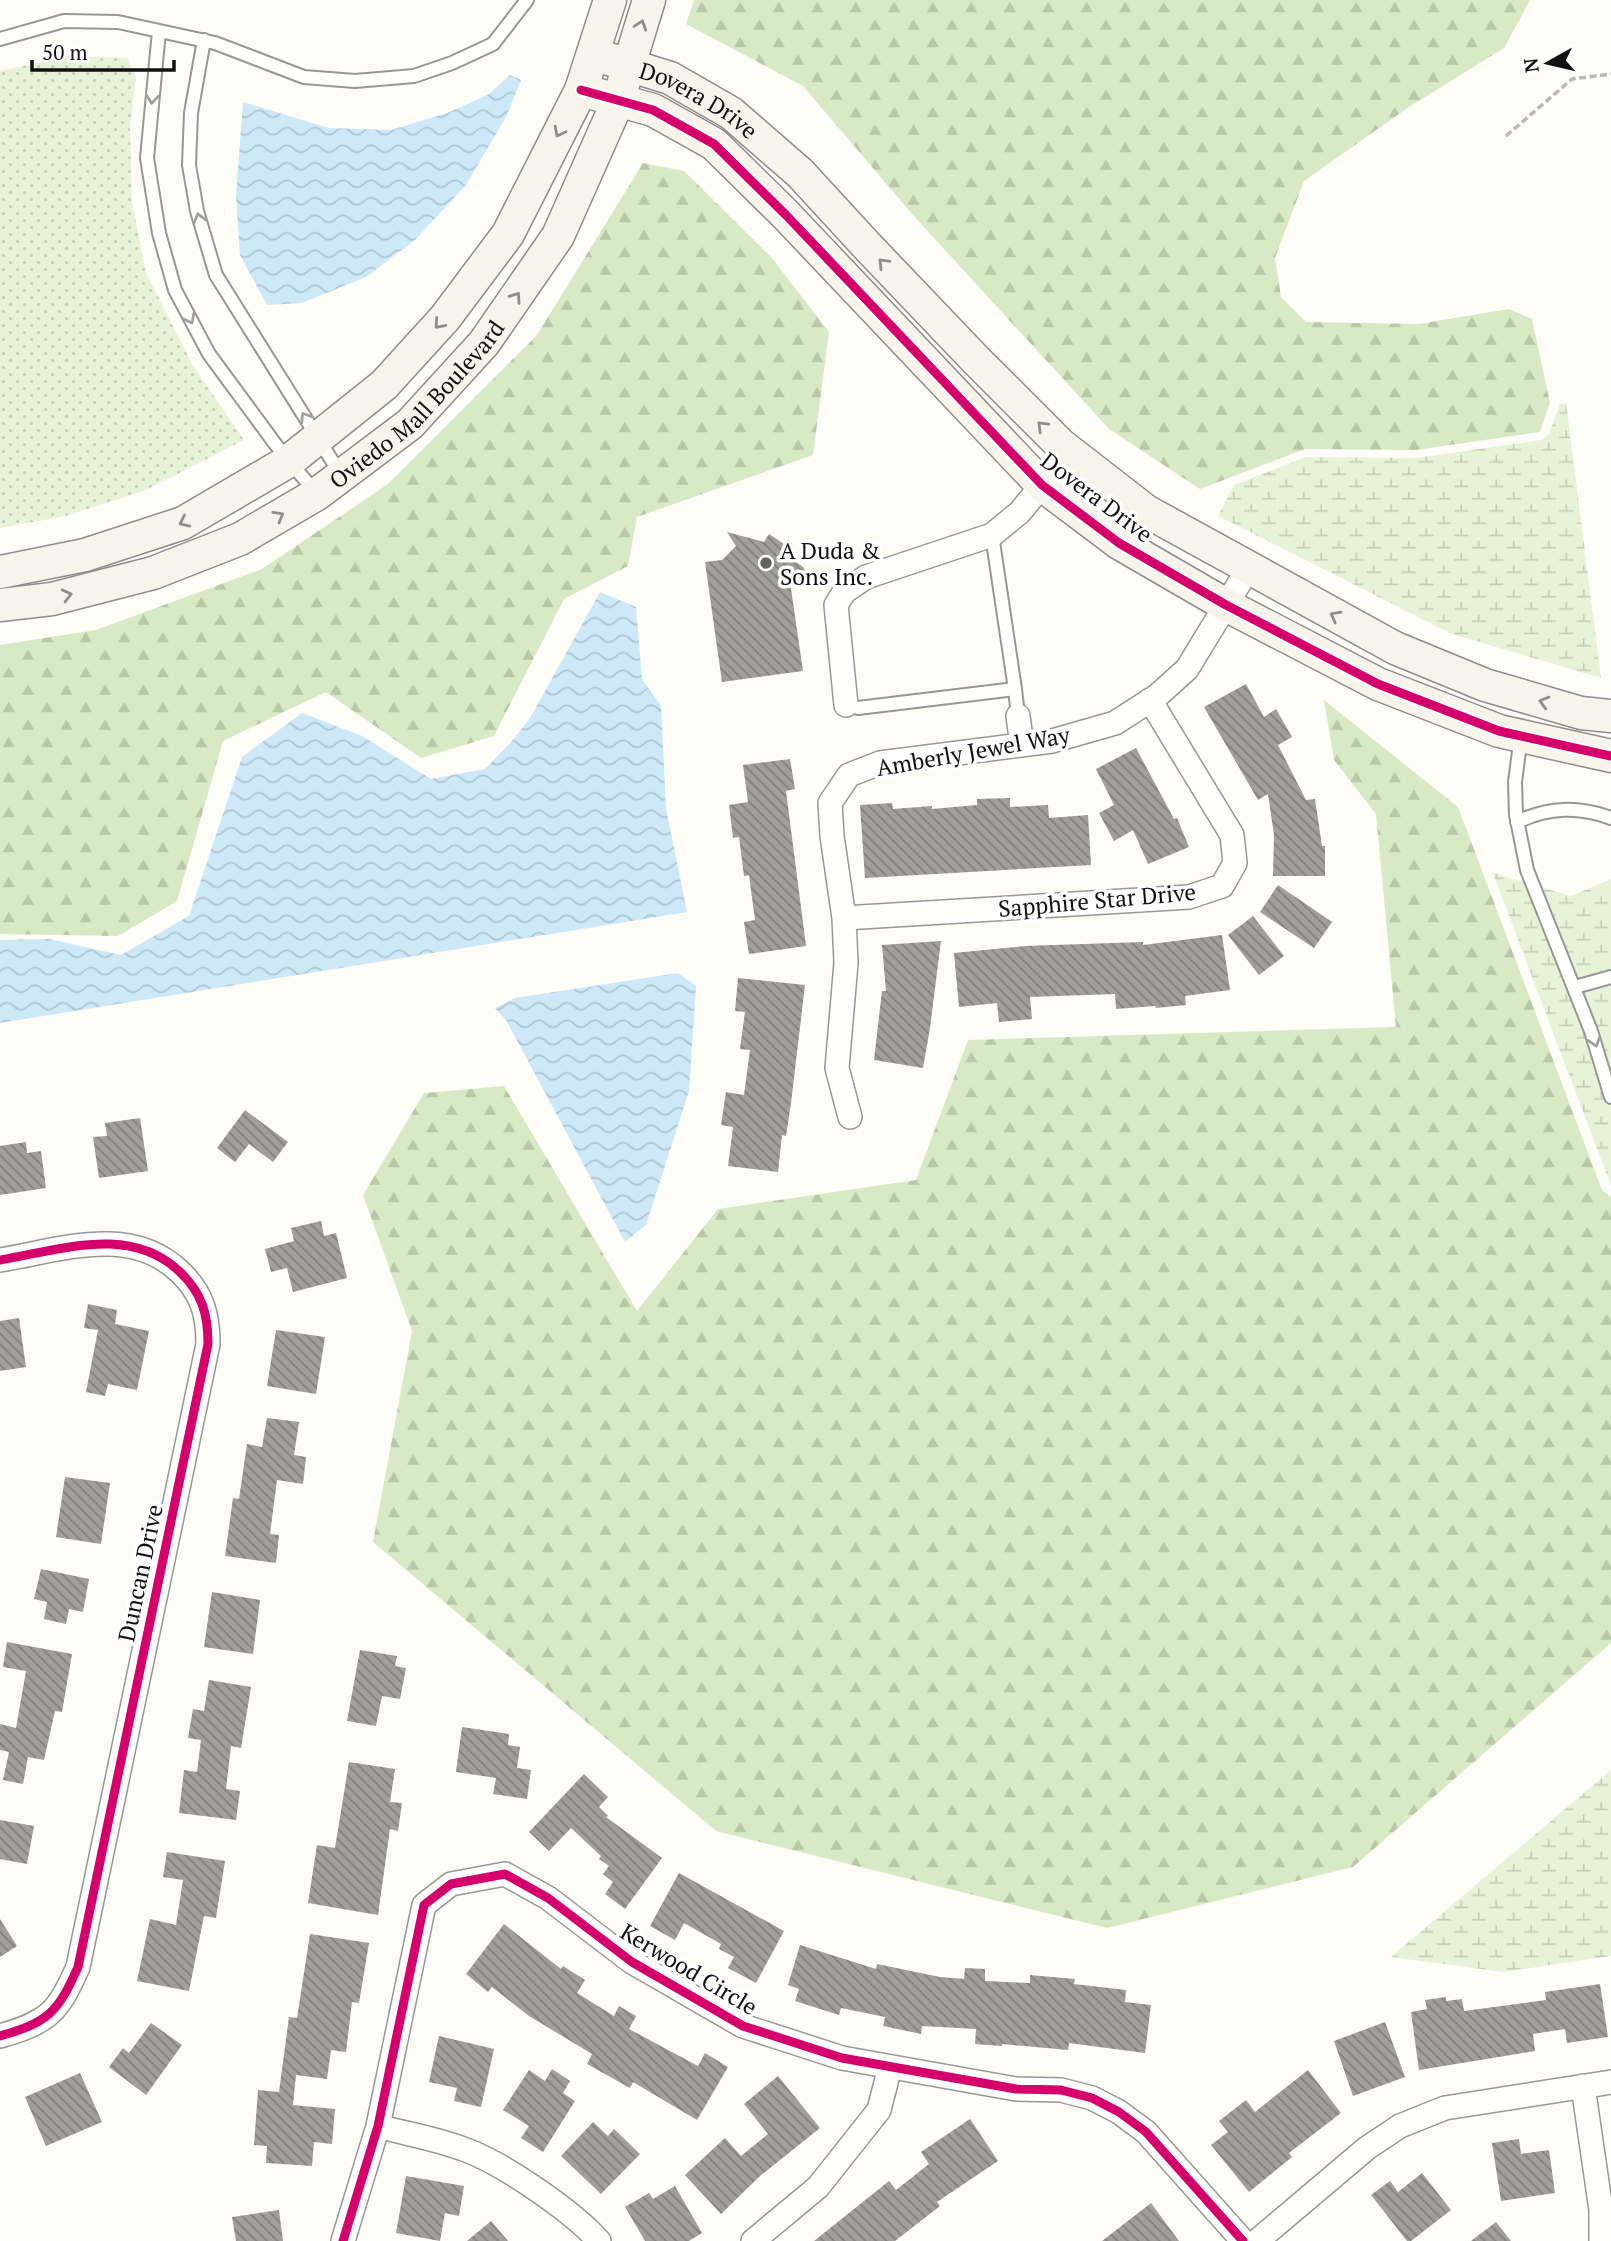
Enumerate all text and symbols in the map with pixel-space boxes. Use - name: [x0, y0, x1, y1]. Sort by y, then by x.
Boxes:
- one-way arrow: [633, 20, 647, 32]
- scale bar: [32, 28, 173, 72]
- north arrow: [1513, 28, 1583, 98]
- text: 50 m: [42, 38, 88, 66]
- street label: Dovera Drive: [636, 54, 765, 145]
- text: N: [1517, 56, 1544, 74]
- one-way arrow: [145, 93, 160, 104]
- one-way arrow: [554, 125, 568, 137]
- one-way arrow: [193, 212, 207, 224]
- one-way arrow: [879, 259, 892, 272]
- one-way arrow: [508, 292, 520, 305]
- one-way arrow: [182, 312, 196, 324]
- street label: Oviedo Mall Boulevard: [322, 314, 511, 495]
- one-way arrow: [435, 316, 447, 329]
- one-way arrow: [300, 412, 313, 425]
- one-way arrow: [1038, 421, 1051, 434]
- street label: Dovera Drive: [1035, 445, 1159, 549]
- one-way arrow: [272, 511, 285, 524]
- one-way arrow: [179, 514, 191, 528]
- place label: A Duda & Sons Inc.: [780, 535, 880, 592]
- marker: A Duda & Sons Inc.: [758, 555, 774, 571]
- one-way arrow: [61, 589, 73, 603]
- one-way arrow: [1330, 611, 1342, 624]
- one-way arrow: [1539, 696, 1551, 711]
- street label: Amberly Jewel Way: [874, 719, 1072, 783]
- street label: Sapphire Star Drive: [997, 876, 1197, 924]
- one-way arrow: [1586, 1035, 1601, 1047]
- street label: Duncan Drive: [110, 1502, 170, 1644]
- street label: Kerwood Circle: [615, 1916, 763, 2022]

